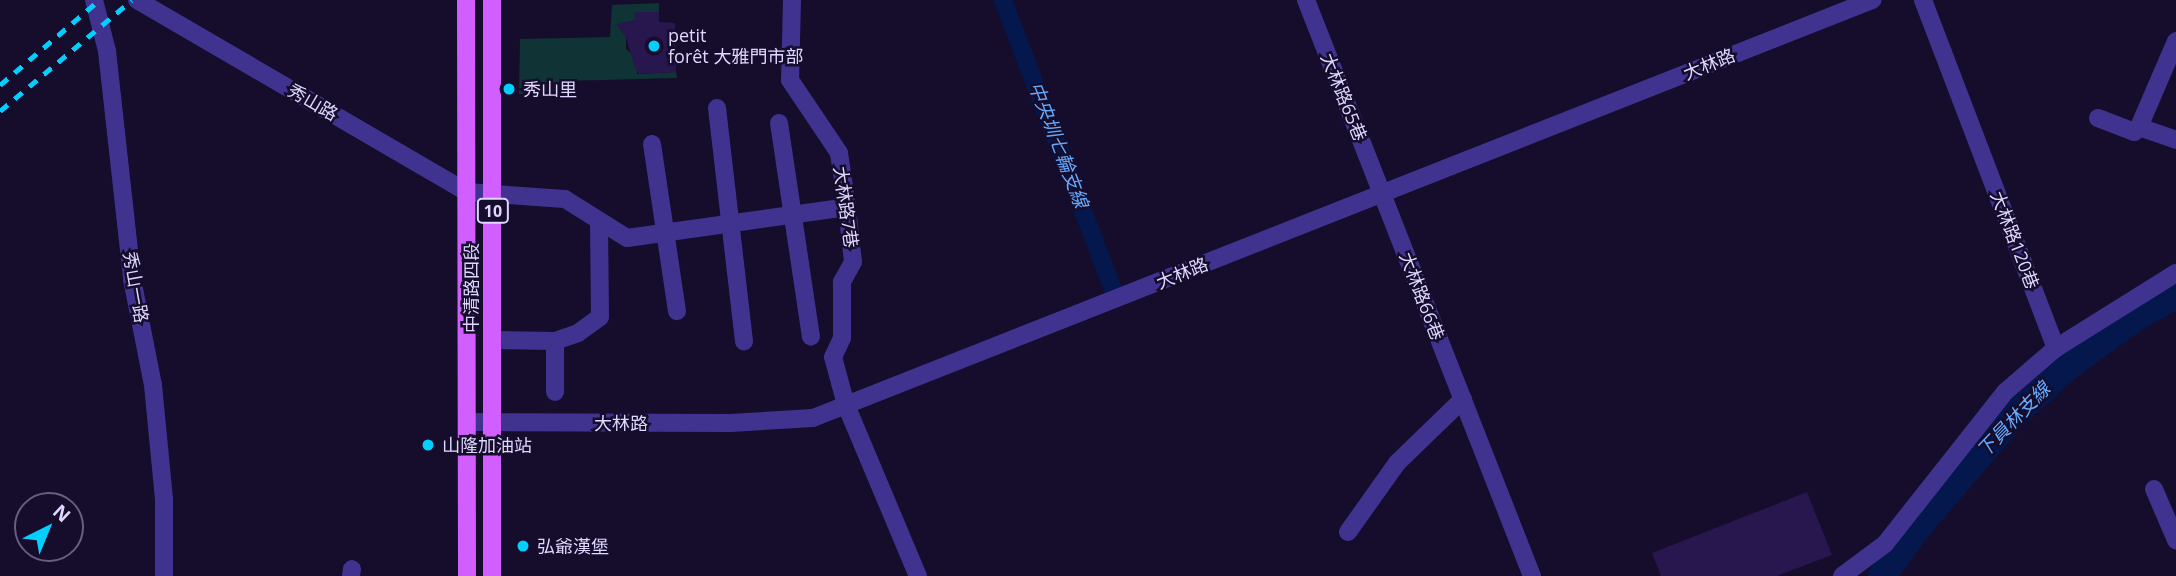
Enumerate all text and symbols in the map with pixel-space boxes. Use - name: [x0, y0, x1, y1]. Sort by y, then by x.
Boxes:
- place label: petit forêt 大雅門市部: [668, 25, 803, 68]
- marker: petit forêt 大雅門市部: [646, 38, 662, 54]
- street label: 大林路: [1680, 44, 1738, 84]
- street label: 大林路65巷: [1317, 50, 1371, 144]
- place label: 秀山里: [523, 78, 577, 100]
- street label: 秀山路: [284, 79, 342, 125]
- water label: 中央圳七輪支線: [1024, 79, 1092, 211]
- marker: 秀山里: [501, 81, 517, 97]
- street label: 大林路7巷: [830, 165, 862, 249]
- street label: 大林路120巷: [1986, 188, 2044, 292]
- road number: 10: [476, 198, 510, 224]
- street label: 中清路四段: [460, 243, 482, 333]
- street label: 大林路66巷: [1395, 249, 1449, 343]
- street label: 秀山一路: [119, 250, 153, 324]
- street label: 大林路: [1153, 253, 1211, 293]
- water label: 下員林支線: [1973, 378, 2055, 462]
- street label: 大林路: [594, 412, 648, 434]
- place label: 山隆加油站: [442, 434, 532, 456]
- marker: 山隆加油站: [420, 437, 436, 453]
- north arrow: [14, 492, 84, 562]
- text: N: [47, 498, 76, 528]
- place label: 弘爺漢堡: [537, 535, 609, 557]
- marker: 弘爺漢堡: [515, 538, 531, 554]

